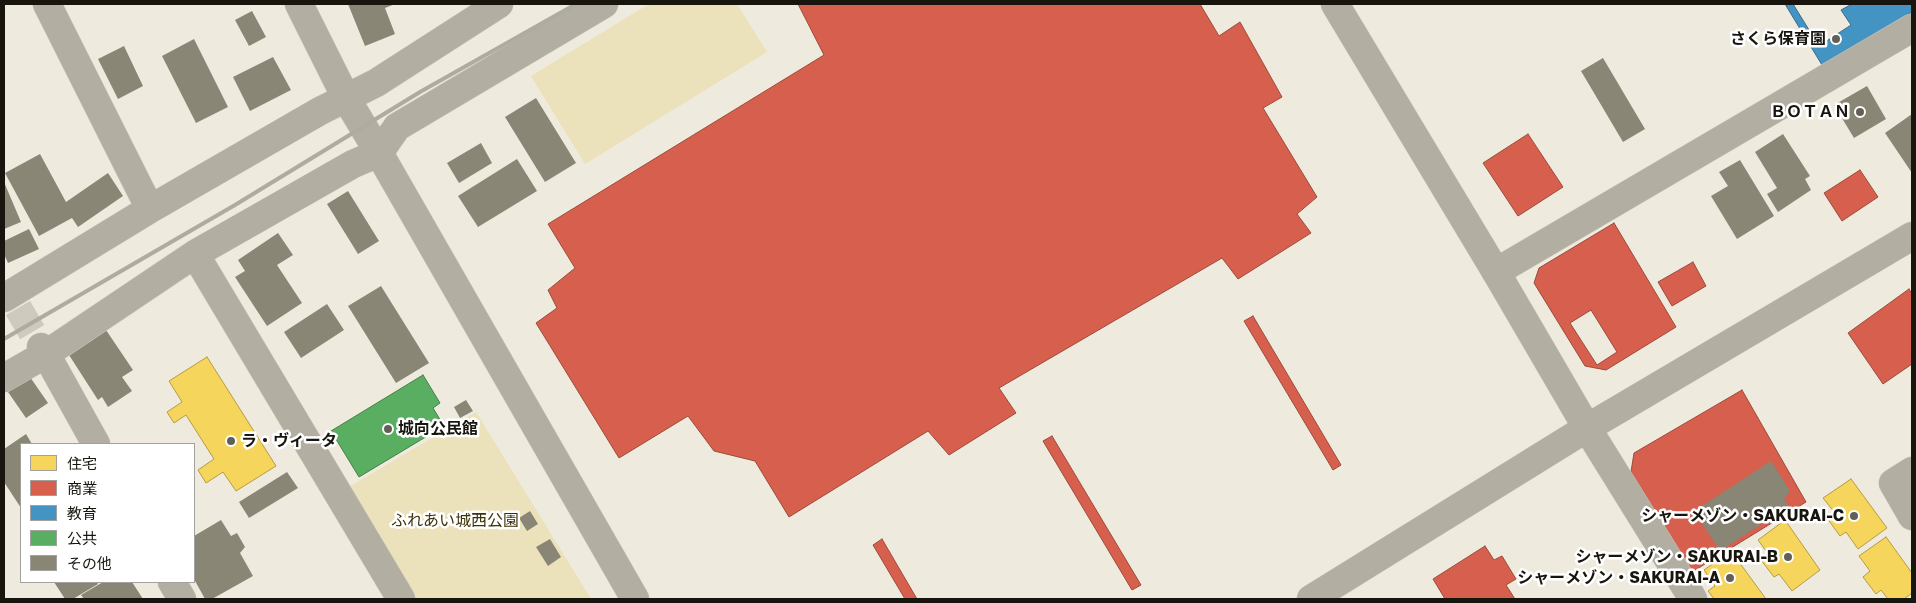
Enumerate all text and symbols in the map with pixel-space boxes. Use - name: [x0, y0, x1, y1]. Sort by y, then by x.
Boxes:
- place label: さくら保育園: [1730, 29, 1826, 49]
- marker: さくら保育園: [1830, 33, 1842, 45]
- place label: ＢＯＴＡＮ: [1770, 102, 1850, 122]
- marker: ＢＯＴＡＮ: [1854, 106, 1866, 118]
- place label: 城向公民館: [398, 419, 478, 439]
- marker: 城向公民館: [382, 423, 394, 435]
- place label: ラ・ヴィータ: [241, 431, 337, 451]
- marker: ラ・ヴィータ: [225, 435, 237, 447]
- legend: [20, 443, 195, 583]
- text: 住宅: [67, 454, 97, 472]
- text: 商業: [67, 479, 97, 497]
- text: 教育: [67, 504, 97, 522]
- place label: シャーメゾン・SAKURAI-C: [1641, 506, 1844, 526]
- marker: シャーメゾン・SAKURAI-C: [1848, 510, 1860, 522]
- park label: ふれあい城西公園: [391, 511, 519, 531]
- text: 公共: [67, 529, 97, 547]
- place label: シャーメゾン・SAKURAI-B: [1575, 547, 1778, 567]
- marker: シャーメゾン・SAKURAI-B: [1782, 551, 1794, 563]
- text: その他: [67, 554, 112, 572]
- place label: シャーメゾン・SAKURAI-A: [1517, 568, 1720, 588]
- marker: シャーメゾン・SAKURAI-A: [1724, 572, 1736, 584]

